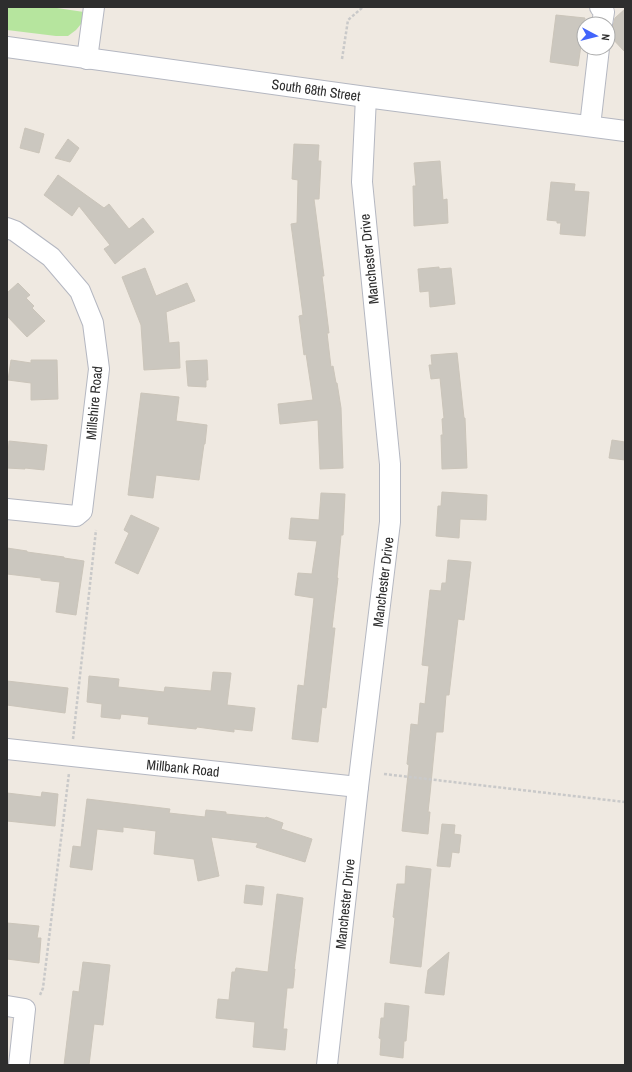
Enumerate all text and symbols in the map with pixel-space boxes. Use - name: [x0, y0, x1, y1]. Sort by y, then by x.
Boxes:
- north arrow: [576, 16, 616, 56]
- text: N: [599, 33, 613, 41]
- street label: South 68th Street: [270, 75, 362, 105]
- street label: Manchester Drive: [355, 213, 383, 305]
- street label: Millshire Road: [82, 365, 106, 441]
- street label: Manchester Drive: [369, 536, 397, 628]
- street label: Millbank Road: [146, 755, 220, 781]
- street label: Manchester Drive: [331, 858, 359, 950]

